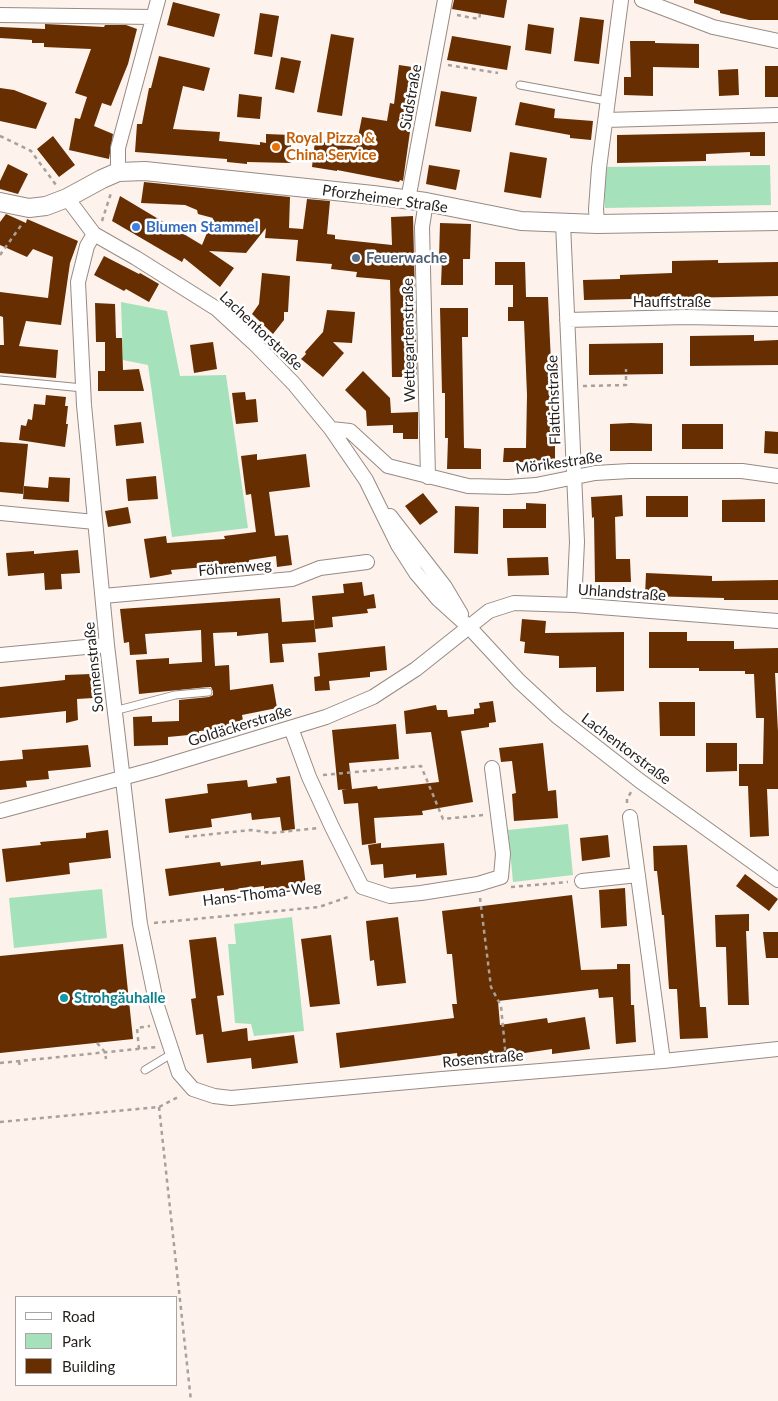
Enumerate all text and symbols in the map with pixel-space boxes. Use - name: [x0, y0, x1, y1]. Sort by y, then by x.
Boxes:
- street label: Südstraße: [396, 63, 426, 131]
- place label: Royal Pizza & China Service: [286, 129, 377, 164]
- marker: Royal Pizza & China Service: [270, 141, 282, 153]
- street label: Pforzheimer Straße: [321, 181, 449, 217]
- place label: Blumen Stammel: [146, 218, 259, 236]
- marker: Blumen Stammel: [130, 221, 142, 233]
- place label: Feuerwache: [366, 249, 447, 267]
- marker: Feuerwache: [350, 252, 362, 264]
- street label: Wettegartenstraße: [399, 278, 419, 402]
- street label: Lachentorstraße: [216, 288, 306, 374]
- street label: Hauffstraße: [633, 293, 711, 311]
- street label: Flattichstraße: [543, 355, 565, 445]
- street label: Mörikestraße: [514, 448, 604, 478]
- street label: Föhrenweg: [198, 556, 272, 580]
- street label: Uhlandstraße: [577, 581, 667, 605]
- street label: Sonnenstraße: [80, 621, 108, 713]
- street label: Goldäckerstraße: [186, 702, 294, 750]
- street label: Lachentorstraße: [578, 709, 674, 789]
- street label: Hans-Thoma-Weg: [202, 878, 322, 910]
- place label: Strohgäuhalle: [74, 989, 165, 1007]
- marker: Strohgäuhalle: [58, 992, 70, 1004]
- street label: Rosenstraße: [442, 1046, 524, 1072]
- legend: [15, 1296, 178, 1386]
- text: Road: [62, 1307, 95, 1325]
- text: Park: [62, 1332, 91, 1350]
- text: Building: [62, 1357, 115, 1375]

